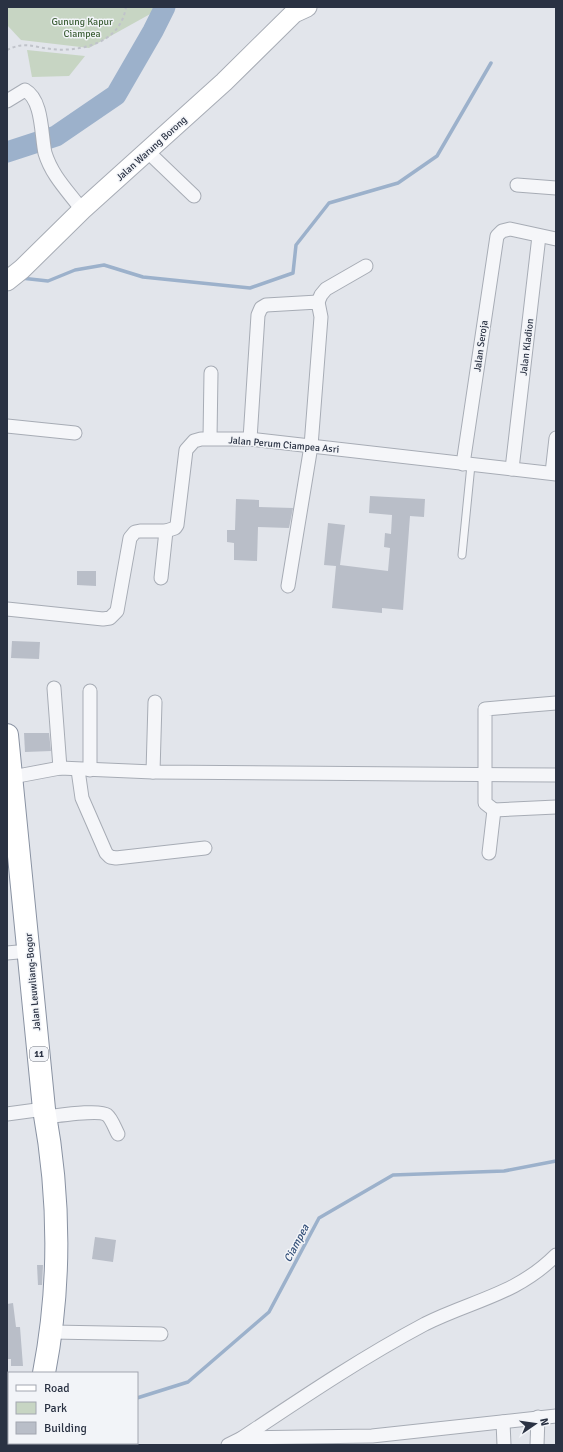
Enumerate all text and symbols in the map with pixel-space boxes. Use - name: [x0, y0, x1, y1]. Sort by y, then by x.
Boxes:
- park label: Gunung Kapur Ciampea: [51, 16, 113, 40]
- street label: Jalan Warung Borong: [114, 114, 189, 184]
- street label: Jalan Kladion: [518, 318, 536, 376]
- street label: Jalan Seroja: [471, 320, 491, 373]
- street label: Jalan Perum Ciampea Asri: [228, 434, 340, 456]
- street label: Jalan Leuwliang-Bogor: [23, 932, 43, 1031]
- road number: 11: [30, 1047, 48, 1061]
- water label: Ciampea: [281, 1222, 312, 1264]
- legend: [8, 1372, 138, 1444]
- text: Road: [44, 1381, 70, 1396]
- text: Park: [44, 1401, 67, 1416]
- north arrow: [515, 1404, 555, 1444]
- text: N: [537, 1417, 551, 1427]
- text: Building: [44, 1421, 87, 1436]

